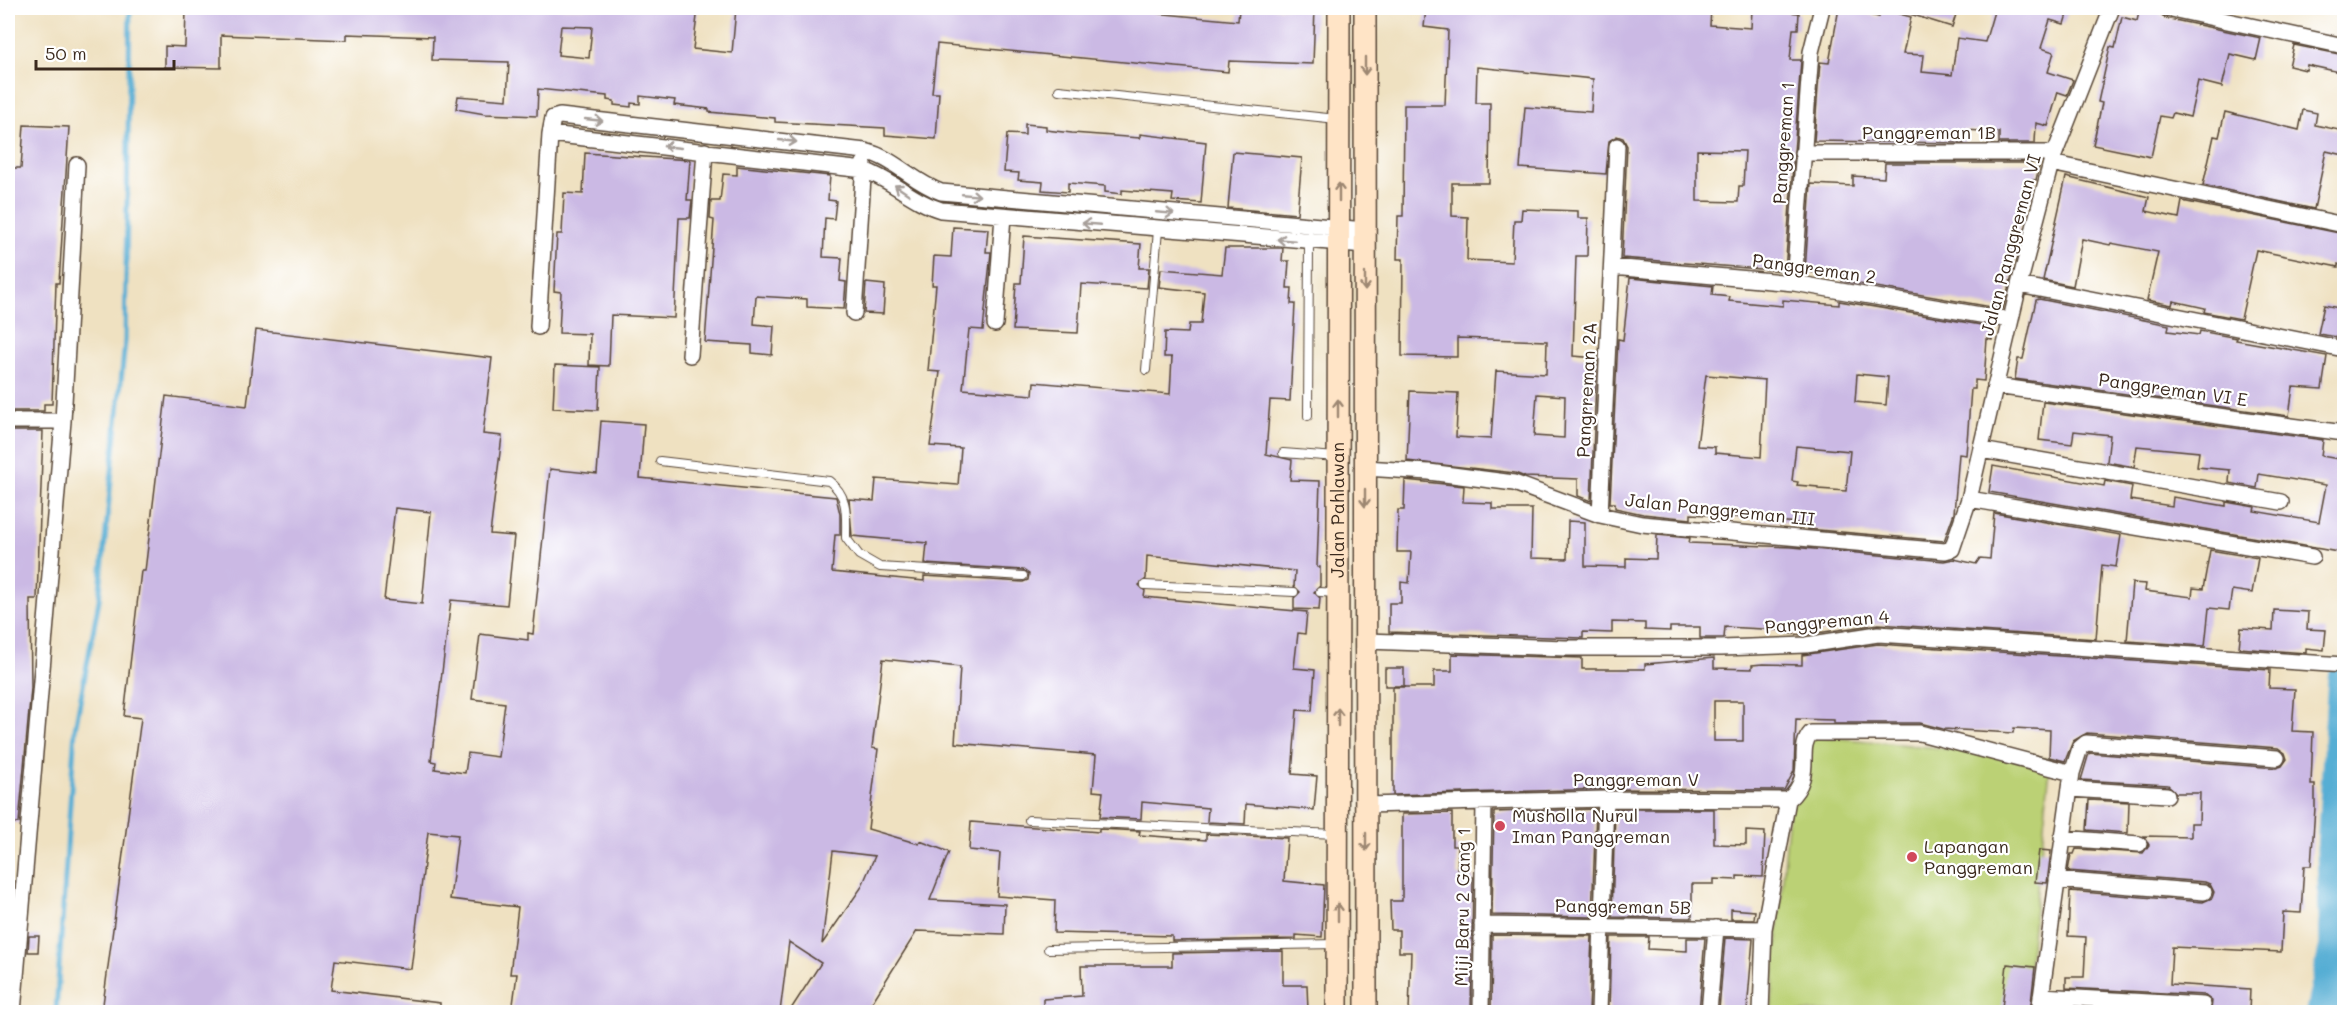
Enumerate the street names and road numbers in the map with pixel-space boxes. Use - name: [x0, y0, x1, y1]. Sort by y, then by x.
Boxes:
- street label: Panggreman 1: [1767, 81, 1799, 205]
- street label: Panggreman 1B: [1862, 120, 1996, 144]
- street label: Jalan Panggreman VI: [1974, 151, 2046, 338]
- street label: Panggreman 2: [1751, 247, 1877, 289]
- street label: Pangrreman 2A: [1570, 322, 1602, 458]
- street label: Panggreman VI E: [2097, 367, 2249, 411]
- street label: Jalan Pahlawan: [1325, 442, 1349, 578]
- street label: Jalan Panggreman III: [1624, 487, 1816, 531]
- street label: Panggreman 4: [1764, 604, 1891, 638]
- street label: Panggreman V: [1573, 767, 1699, 791]
- street label: Miji Baru 2 Gang 1: [1449, 827, 1475, 987]
- street label: Panggreman 5B: [1555, 893, 1691, 919]

